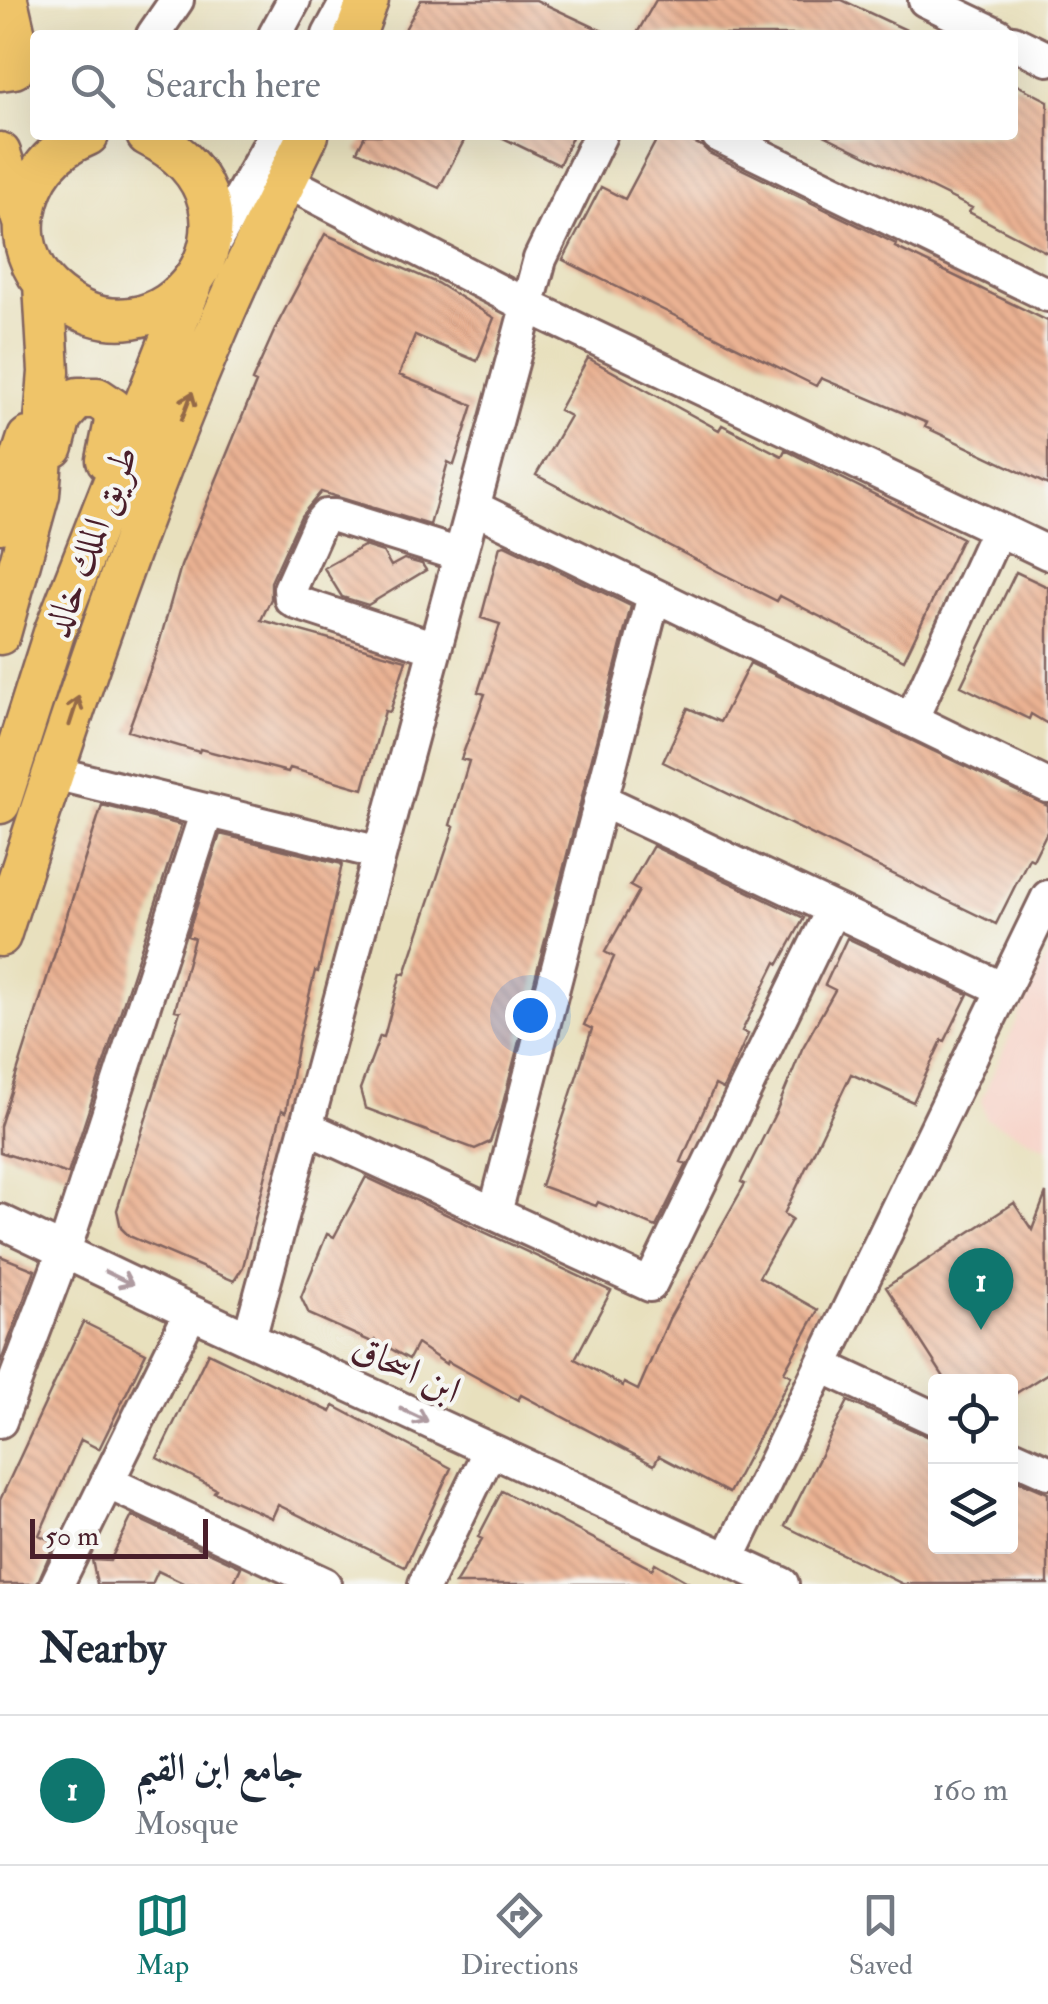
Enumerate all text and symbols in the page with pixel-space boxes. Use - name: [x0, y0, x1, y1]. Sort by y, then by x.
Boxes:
- search box: [30, 30, 1018, 140]
- icon: search: [65, 58, 120, 113]
- text: Search here: [145, 61, 321, 109]
- one-way arrow: [179, 391, 197, 421]
- street label: طريق الملك خالد: [32, 439, 149, 644]
- one-way arrow: [67, 695, 85, 727]
- your location: [505, 990, 556, 1041]
- pin: 1: [948, 1248, 1014, 1330]
- one-way arrow: [104, 1269, 134, 1288]
- street label: ابن اسحاق: [345, 1323, 468, 1415]
- map controls: [928, 1374, 1018, 1554]
- button: locate: [928, 1374, 1018, 1464]
- one-way arrow: [398, 1407, 429, 1425]
- button: layers: [928, 1464, 1018, 1554]
- scale bar: [30, 1514, 208, 1558]
- text: 50 m: [45, 1519, 99, 1554]
- text: Nearby: [40, 1623, 166, 1675]
- text: جامع ابن القيم: [135, 1744, 304, 1792]
- text: 1: [67, 1770, 78, 1810]
- text: 160 m: [933, 1770, 1008, 1810]
- text: Mosque: [135, 1804, 238, 1844]
- tab: Map: [135, 1888, 190, 1983]
- tab: Directions: [461, 1888, 578, 1983]
- tab: Saved: [849, 1888, 913, 1983]

